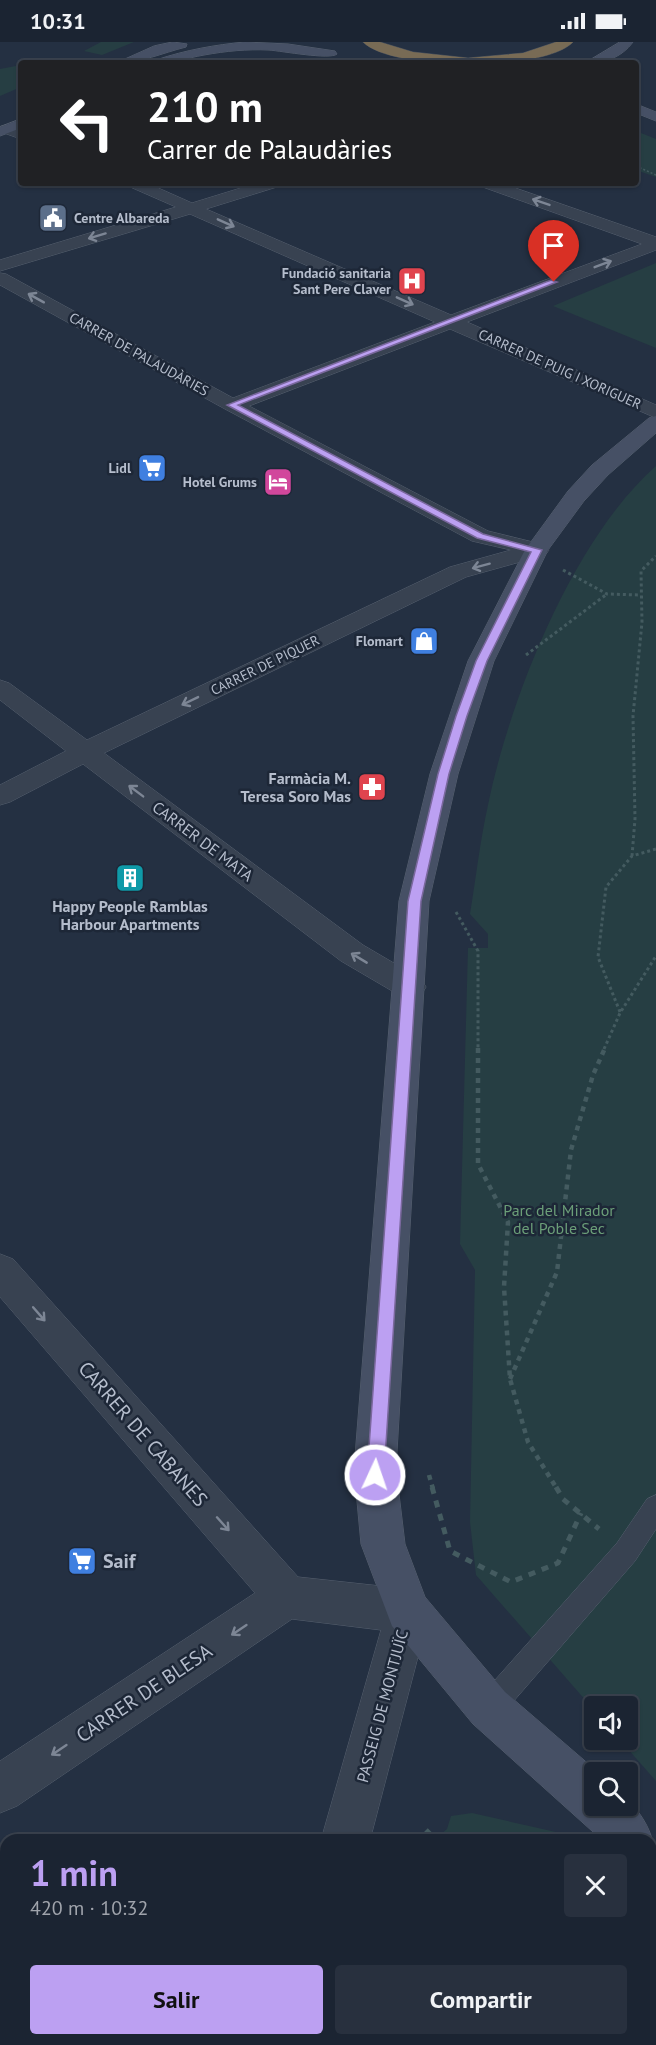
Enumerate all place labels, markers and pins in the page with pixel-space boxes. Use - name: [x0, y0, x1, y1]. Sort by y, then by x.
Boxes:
- public building icon: Centre Albareda: [37, 202, 69, 234]
- place label: Centre Albareda: [74, 209, 170, 227]
- pin: [528, 220, 579, 282]
- place label: Fundació sanitaria Sant Pere Claver: [282, 264, 391, 298]
- hospital icon: Fundació sanitaria Sant Pere Claver: [396, 265, 428, 297]
- supermarket icon: Lidl: [136, 452, 168, 484]
- place label: Lidl: [108, 459, 132, 477]
- hotel icon: Hotel Grums: [262, 466, 294, 498]
- place label: Hotel Grums: [183, 473, 257, 491]
- shop icon: Flomart: [408, 625, 440, 657]
- place label: Flomart: [356, 632, 403, 650]
- place label: Farmàcia M. Teresa Soro Mas: [241, 768, 351, 806]
- pharmacy icon: Farmàcia M. Teresa Soro Mas: [356, 771, 388, 803]
- building icon: Happy People Ramblas Harbour Apartments: [114, 862, 146, 894]
- place label: Happy People Ramblas Harbour Apartments: [52, 896, 208, 934]
- supermarket icon: Saif: [66, 1545, 98, 1577]
- place label: Saif: [103, 1548, 137, 1574]

